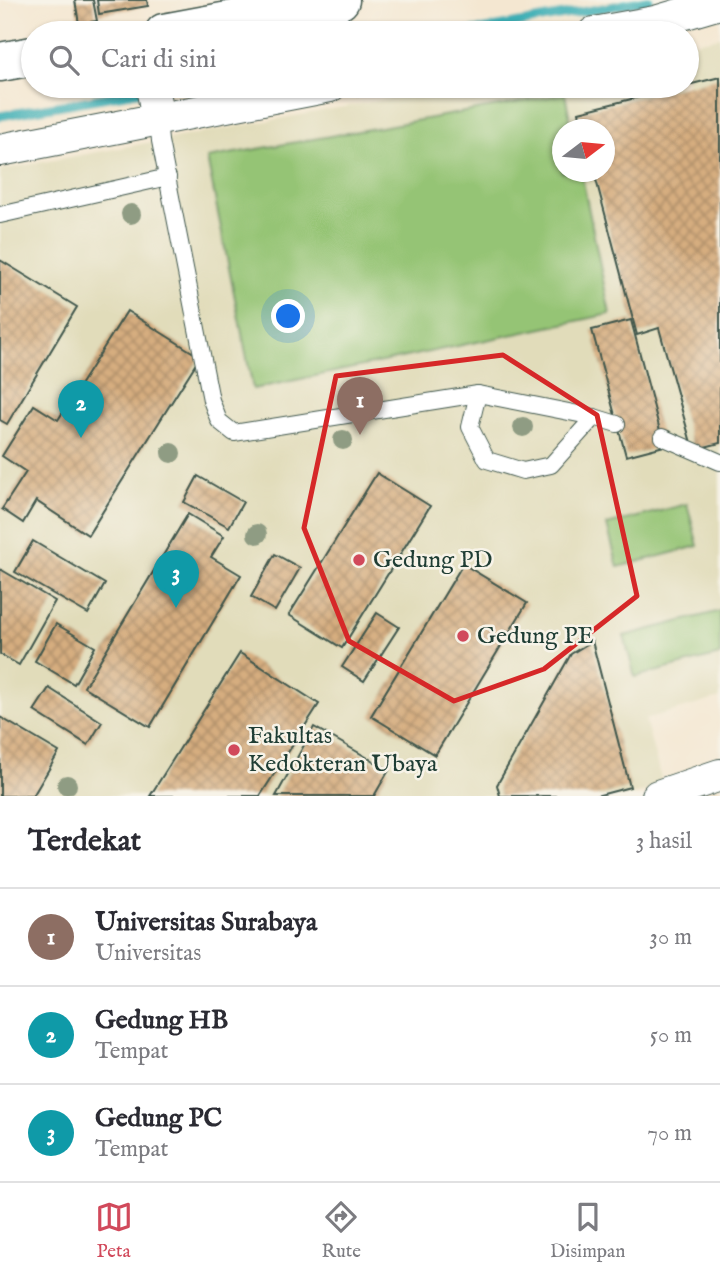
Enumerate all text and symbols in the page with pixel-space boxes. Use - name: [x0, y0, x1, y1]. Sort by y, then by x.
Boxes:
- search box: [21, 21, 699, 98]
- icon: search: [45, 41, 83, 79]
- text: Cari di sini: [101, 43, 216, 76]
- north arrow: [552, 119, 615, 182]
- your location: [271, 299, 305, 333]
- pin: 1: [337, 377, 383, 435]
- pin: 2: [58, 380, 104, 438]
- place label: Gedung PD: [373, 545, 493, 576]
- pin: 3: [153, 550, 199, 608]
- marker: Gedung PD: [351, 552, 367, 568]
- place label: Gedung PE: [477, 621, 594, 652]
- marker: Gedung PE: [455, 628, 471, 644]
- place label: Fakultas Kedokteran Ubaya: [248, 721, 438, 780]
- marker: Fakultas Kedokteran Ubaya: [226, 742, 242, 758]
- text: Terdekat: [28, 823, 141, 861]
- text: 3 hasil: [636, 827, 692, 856]
- text: Universitas Surabaya: [95, 906, 317, 939]
- text: 1: [47, 923, 55, 952]
- text: 30 m: [649, 923, 692, 952]
- text: Universitas: [95, 939, 201, 968]
- text: Gedung HB: [95, 1004, 228, 1037]
- text: 2: [46, 1021, 56, 1050]
- text: 50 m: [650, 1021, 692, 1050]
- text: Tempat: [95, 1037, 168, 1066]
- text: Gedung PC: [95, 1102, 222, 1135]
- text: 3: [47, 1119, 55, 1148]
- text: 70 m: [647, 1119, 692, 1148]
- text: Tempat: [95, 1135, 168, 1164]
- tab: Peta: [95, 1198, 133, 1264]
- tab: Rute: [322, 1198, 361, 1264]
- tab: Disimpan: [550, 1198, 625, 1264]

